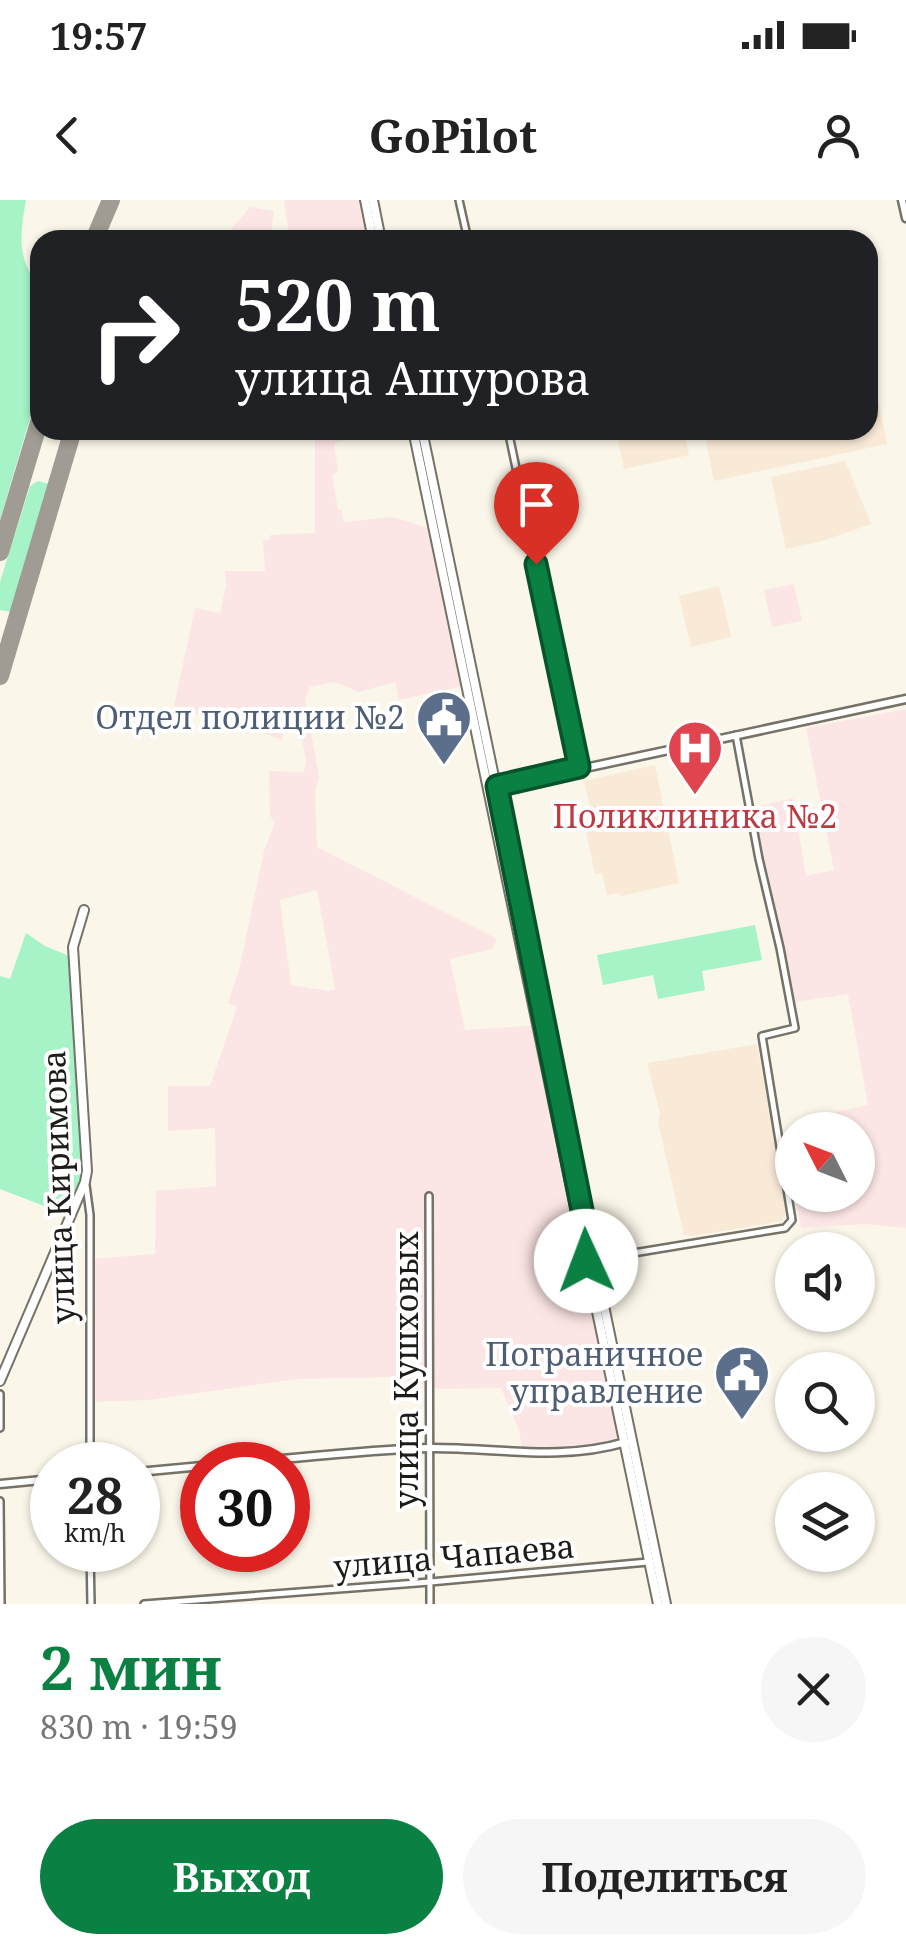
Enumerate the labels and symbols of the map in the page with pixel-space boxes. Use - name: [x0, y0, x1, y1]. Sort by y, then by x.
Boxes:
- pin: [494, 462, 579, 565]
- public building icon: Отдел полиции №2: [414, 688, 474, 767]
- place label: Отдел полиции №2: [95, 695, 405, 738]
- hospital icon: Поликлиника №2: [665, 718, 725, 797]
- place label: Поликлиника №2: [553, 794, 837, 837]
- street label: улица Киримова: [31, 1049, 84, 1325]
- north arrow: [775, 1112, 875, 1212]
- position arrow: [534, 1209, 638, 1313]
- street label: улица Кушховых: [384, 1231, 427, 1509]
- place label: Пограничное управление: [485, 1332, 703, 1412]
- public building icon: Пограничное управление: [712, 1343, 772, 1422]
- speed limit sign: 30: [180, 1442, 310, 1572]
- street label: улица Чапаева: [331, 1524, 576, 1587]

